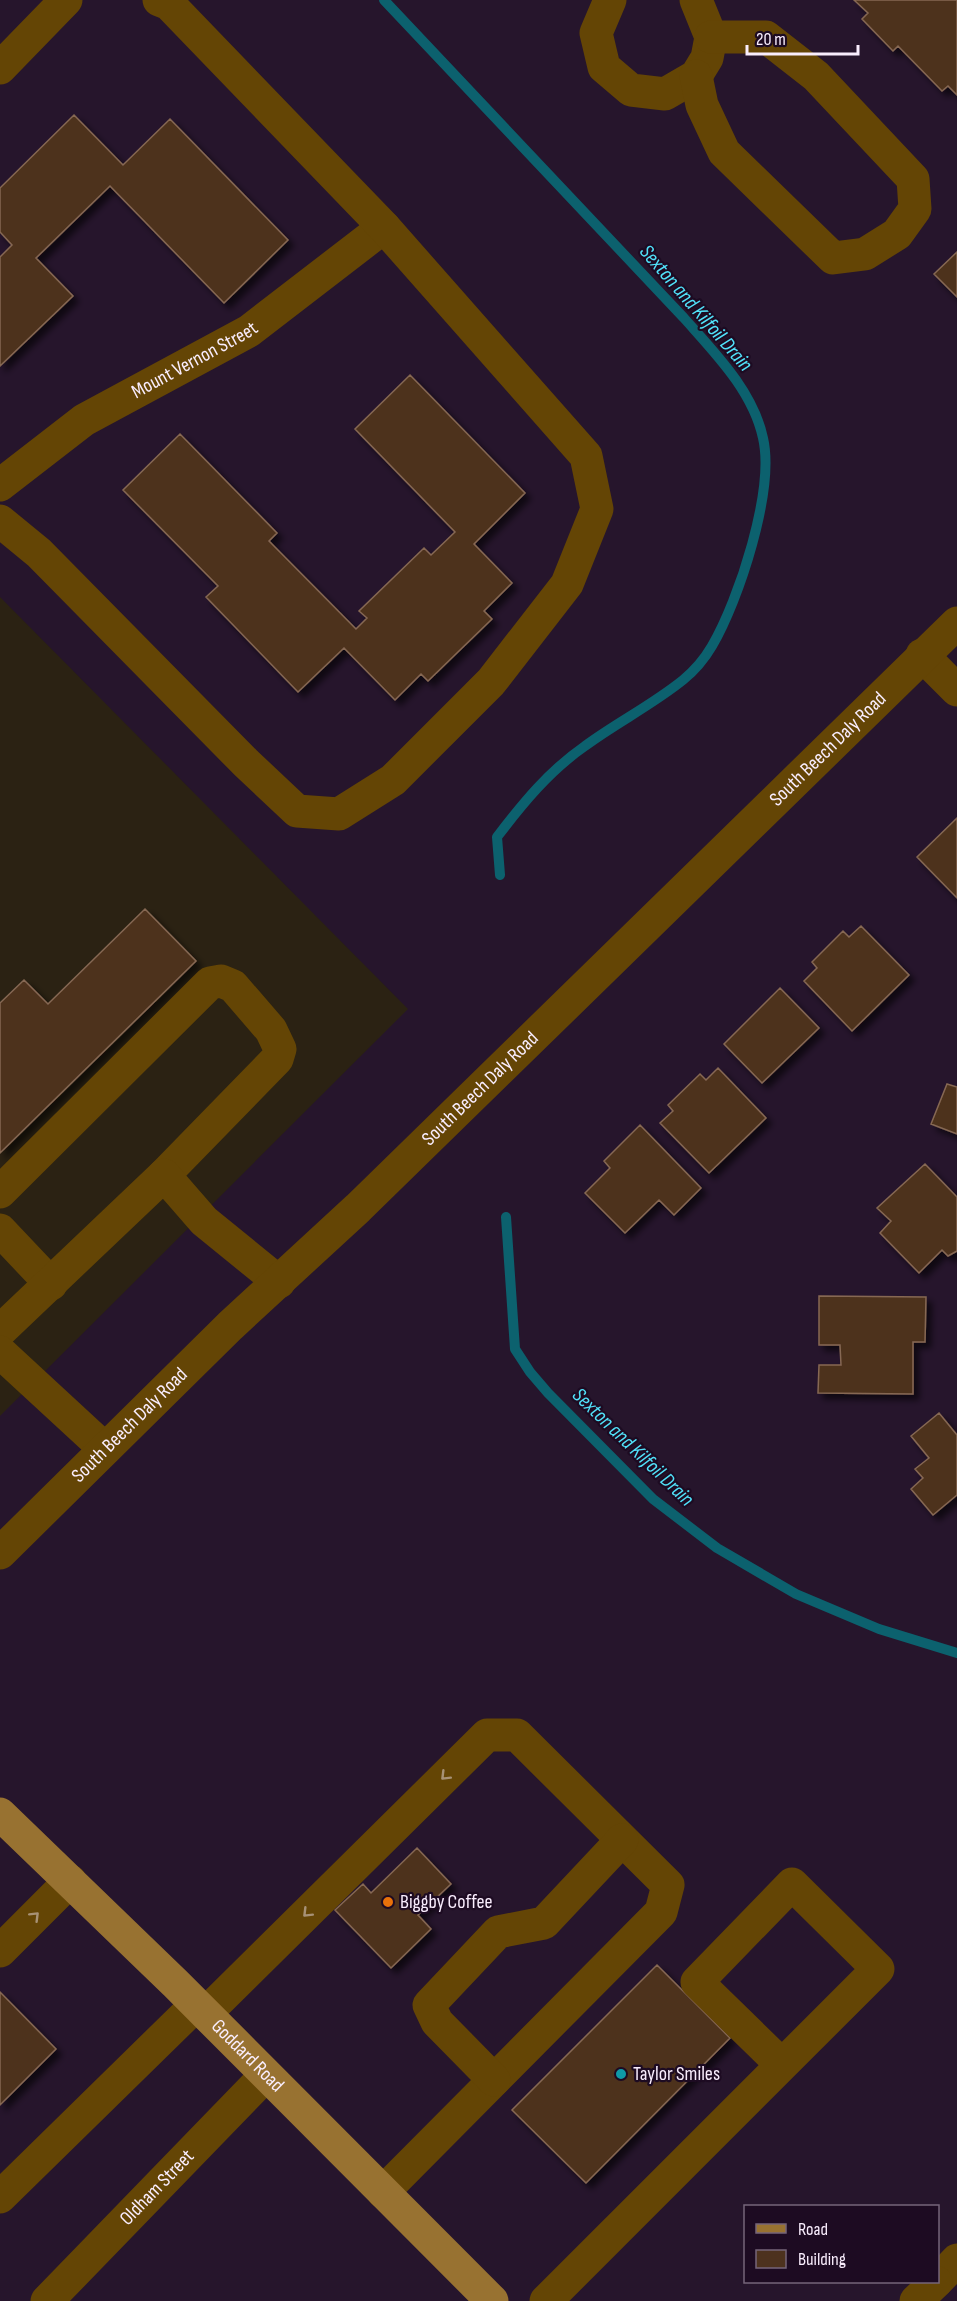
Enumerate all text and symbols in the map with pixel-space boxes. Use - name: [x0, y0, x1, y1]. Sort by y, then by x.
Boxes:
- scale bar: [747, 18, 858, 56]
- text: 20 m: [756, 29, 786, 50]
- water label: Sexton and Kilfoil Drain: [634, 240, 758, 377]
- street label: Mount Vernon Street: [128, 317, 263, 404]
- street label: South Beech Daly Road: [765, 687, 891, 811]
- street label: South Beech Daly Road: [417, 1027, 543, 1151]
- street label: South Beech Daly Road: [67, 1363, 193, 1488]
- water label: Sexton and Kilfoil Drain: [567, 1383, 699, 1512]
- one-way arrow: [442, 1768, 453, 1779]
- place label: Biggby Coffee: [400, 1890, 493, 1914]
- marker: Biggby Coffee: [381, 1895, 395, 1909]
- one-way arrow: [303, 1905, 314, 1916]
- one-way arrow: [27, 1913, 38, 1924]
- street label: Goddard Road: [206, 2014, 289, 2097]
- place label: Taylor Smiles: [633, 2062, 720, 2086]
- marker: Taylor Smiles: [614, 2067, 628, 2081]
- street label: Oldham Street: [115, 2145, 199, 2231]
- legend: [744, 2205, 939, 2283]
- text: Road: [798, 2219, 828, 2240]
- text: Building: [798, 2249, 846, 2270]

